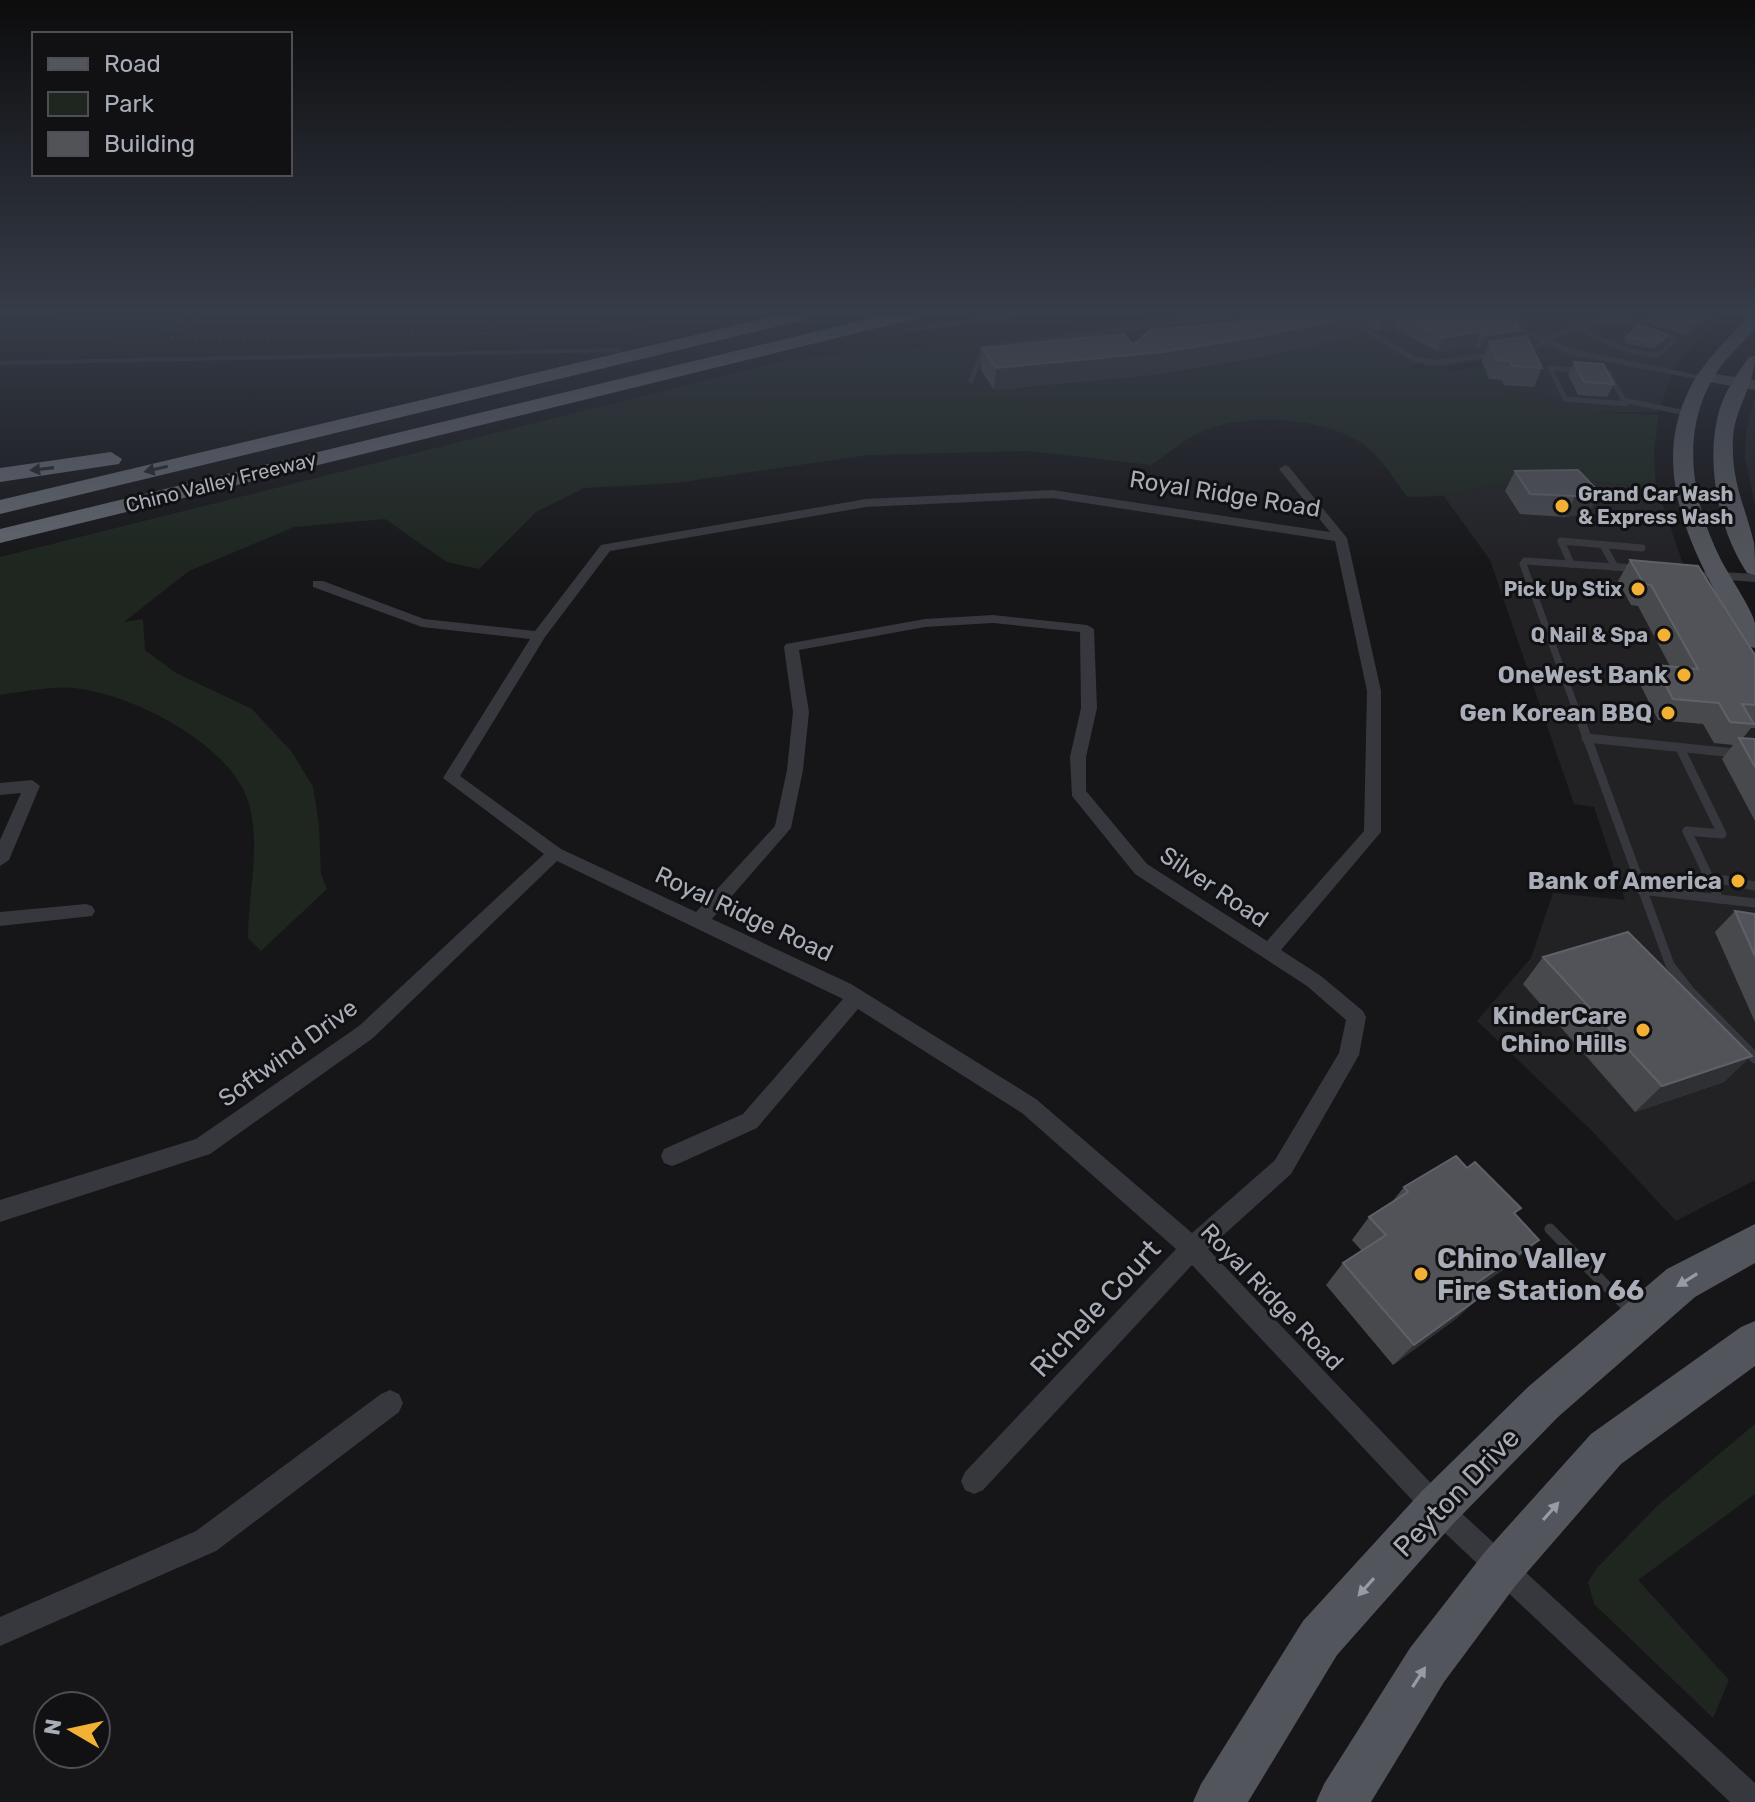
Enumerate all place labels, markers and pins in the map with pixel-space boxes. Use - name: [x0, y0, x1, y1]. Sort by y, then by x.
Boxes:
- place label: Grand Car Wash & Express Wash: [1578, 482, 1734, 529]
- marker: Grand Car Wash & Express Wash: [1553, 497, 1571, 515]
- place label: Pick Up Stix: [1504, 577, 1622, 601]
- marker: Pick Up Stix: [1629, 580, 1647, 598]
- place label: Q Nail & Spa: [1531, 623, 1648, 647]
- marker: Q Nail & Spa: [1655, 626, 1673, 644]
- place label: OneWest Bank: [1498, 661, 1668, 689]
- marker: OneWest Bank: [1675, 666, 1693, 684]
- place label: Gen Korean BBQ: [1459, 699, 1652, 727]
- marker: Gen Korean BBQ: [1659, 704, 1677, 722]
- place label: Bank of America: [1528, 867, 1722, 895]
- marker: Bank of America: [1729, 872, 1747, 890]
- place label: KinderCare Chino Hills: [1492, 1002, 1627, 1058]
- marker: KinderCare Chino Hills: [1634, 1021, 1652, 1039]
- place label: Chino Valley Fire Station 66: [1437, 1242, 1644, 1307]
- marker: Chino Valley Fire Station 66: [1412, 1265, 1430, 1283]

